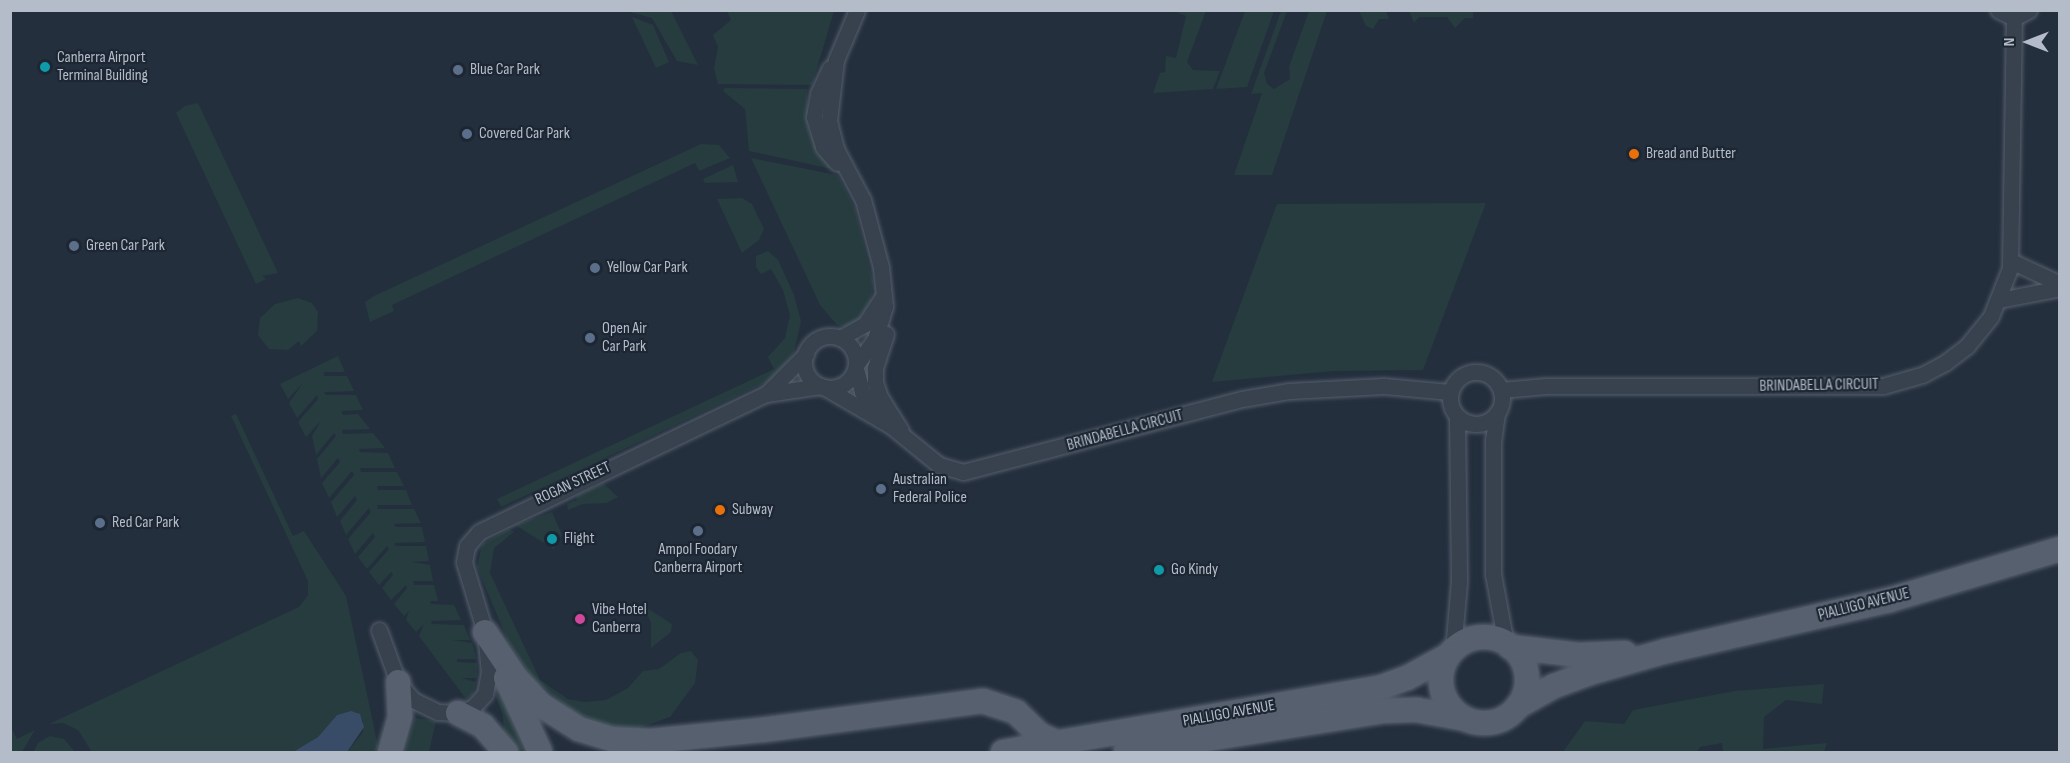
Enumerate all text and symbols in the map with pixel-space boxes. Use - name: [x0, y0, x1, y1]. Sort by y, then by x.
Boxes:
- north arrow: [1998, 12, 2058, 72]
- text: N: [2000, 38, 2019, 46]
- place label: Canberra Airport Terminal Building: [57, 48, 148, 86]
- marker: Canberra Airport Terminal Building: [38, 60, 52, 74]
- place label: Blue Car Park: [470, 60, 540, 80]
- marker: Blue Car Park: [451, 63, 465, 77]
- place label: Covered Car Park: [479, 124, 570, 144]
- marker: Covered Car Park: [460, 127, 474, 141]
- place label: Bread and Butter: [1646, 144, 1736, 164]
- marker: Bread and Butter: [1627, 147, 1641, 161]
- place label: Green Car Park: [86, 236, 165, 256]
- marker: Green Car Park: [67, 239, 81, 253]
- place label: Yellow Car Park: [607, 258, 688, 278]
- marker: Yellow Car Park: [588, 261, 602, 275]
- place label: Open Air Car Park: [602, 319, 647, 357]
- marker: Open Air Car Park: [583, 331, 597, 345]
- street label: BRINDABELLA CIRCUIT: [1759, 375, 1879, 397]
- street label: BRINDABELLA CIRCUIT: [1065, 406, 1185, 456]
- street label: ROGAN STREET: [532, 458, 614, 510]
- place label: Australian Federal Police: [893, 470, 967, 508]
- marker: Australian Federal Police: [874, 482, 888, 496]
- place label: Subway: [732, 500, 773, 520]
- marker: Subway: [713, 503, 727, 517]
- place label: Red Car Park: [112, 513, 179, 533]
- marker: Red Car Park: [93, 516, 107, 530]
- marker: Ampol Foodary Canberra Airport: [691, 524, 705, 538]
- place label: Flight: [564, 529, 595, 549]
- marker: Flight: [545, 532, 559, 546]
- place label: Ampol Foodary Canberra Airport: [654, 540, 742, 578]
- place label: Go Kindy: [1171, 560, 1218, 580]
- marker: Go Kindy: [1152, 563, 1166, 577]
- street label: PIALLIGO AVENUE: [1816, 584, 1912, 626]
- place label: Vibe Hotel Canberra: [592, 600, 647, 638]
- marker: Vibe Hotel Canberra: [573, 612, 587, 626]
- street label: PIALLIGO AVENUE: [1181, 696, 1277, 732]

